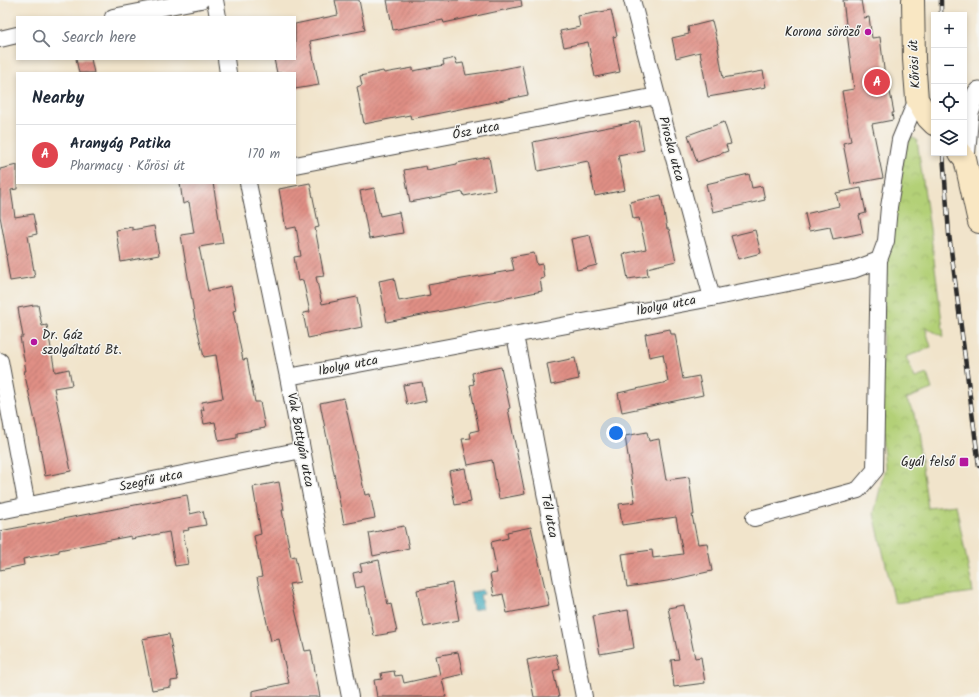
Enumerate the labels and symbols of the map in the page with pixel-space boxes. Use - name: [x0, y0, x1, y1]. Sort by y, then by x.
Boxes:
- place label: Korona söröző: [785, 22, 861, 43]
- marker: Korona söröző: [863, 27, 873, 37]
- street label: Kőrösi út: [903, 38, 927, 89]
- pin: A: [864, 67, 890, 97]
- street label: Piroska utca: [652, 114, 690, 184]
- street label: Ősz utca: [451, 116, 501, 146]
- street label: Ibolya utca: [634, 290, 698, 322]
- place label: Dr. Gáz szolgáltató Bt.: [42, 325, 121, 361]
- marker: Dr. Gáz szolgáltató Bt.: [29, 337, 39, 347]
- street label: Ibolya utca: [316, 350, 380, 382]
- street label: Vak Bottyán utca: [281, 391, 319, 489]
- your location: [606, 423, 626, 443]
- place label: Gyál felső: [901, 452, 956, 473]
- marker: Gyál felső: [958, 456, 970, 468]
- street label: Szegfű utca: [117, 464, 185, 498]
- street label: Tél utca: [534, 492, 564, 540]

